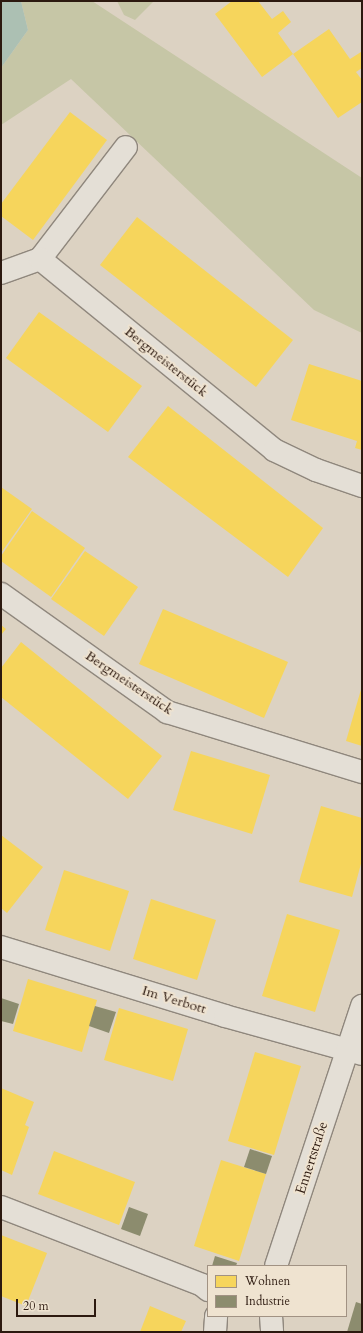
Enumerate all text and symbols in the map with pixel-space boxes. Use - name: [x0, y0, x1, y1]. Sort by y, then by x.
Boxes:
- street label: Bergmeisterstück: [121, 323, 211, 401]
- street label: Bergmeisterstück: [82, 647, 176, 719]
- street label: Im Verbott: [140, 982, 208, 1018]
- street label: Ennertstraße: [292, 1120, 332, 1196]
- legend: [207, 1265, 347, 1317]
- text: Wohnen: [245, 1273, 290, 1289]
- scale bar: [18, 1291, 98, 1317]
- text: Industrie: [245, 1293, 290, 1309]
- text: 20 m: [23, 1298, 49, 1314]

